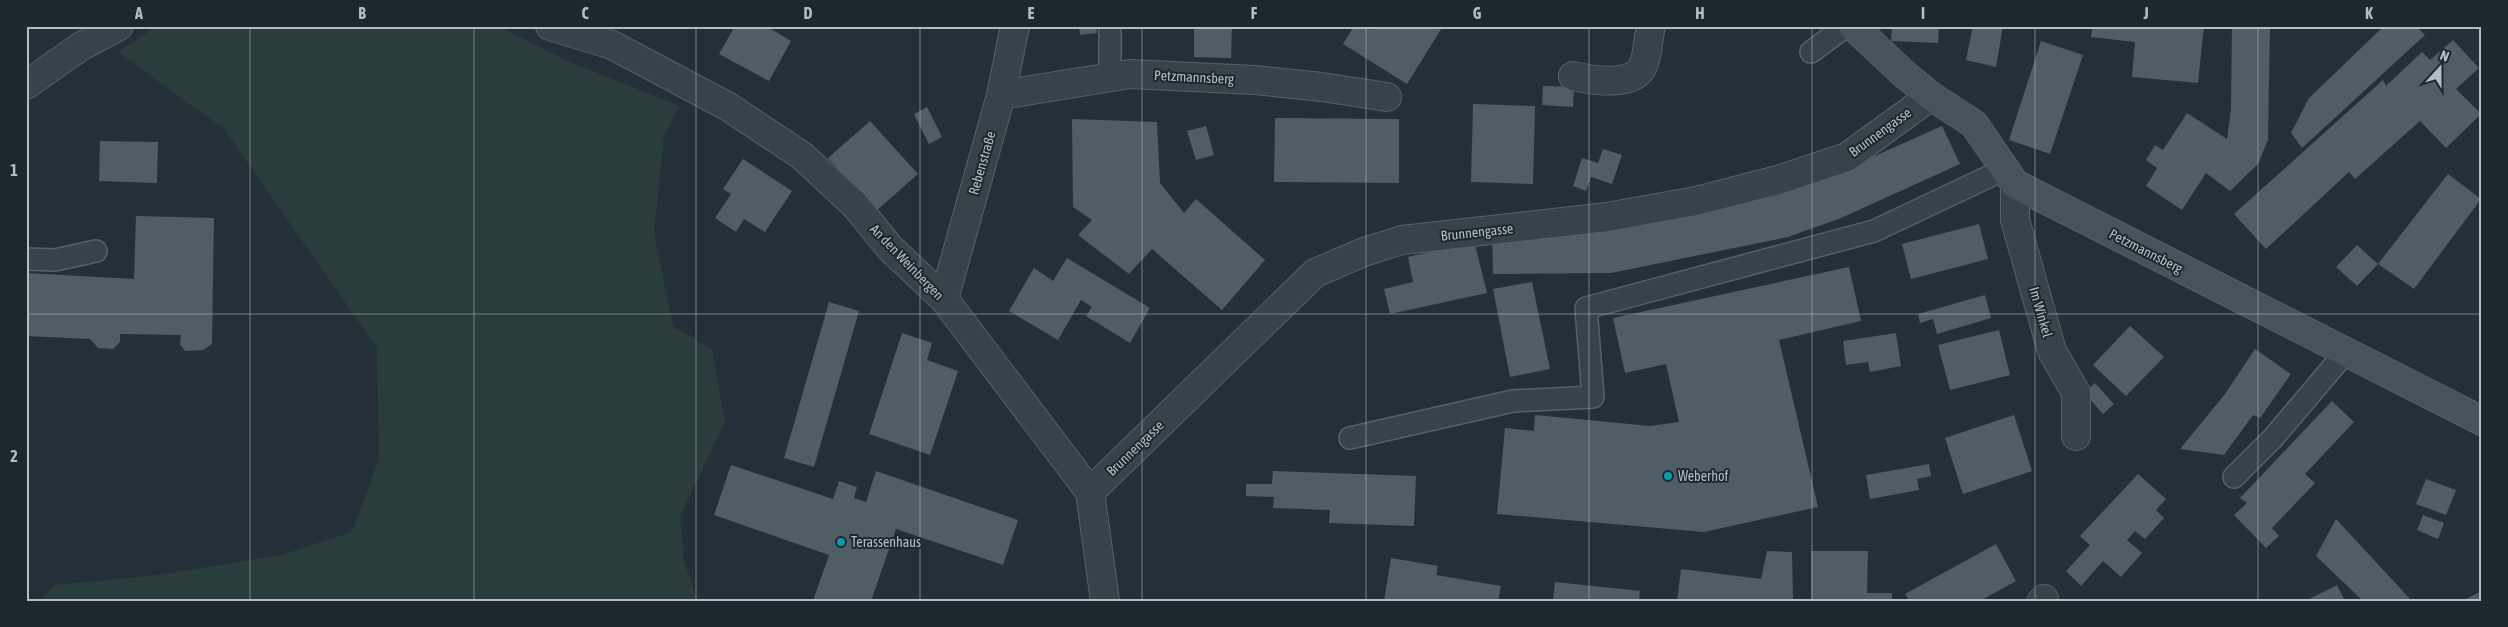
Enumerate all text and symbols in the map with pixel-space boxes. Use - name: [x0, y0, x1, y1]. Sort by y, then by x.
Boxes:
- text: A: [134, 4, 143, 22]
- text: B: [358, 4, 366, 22]
- text: C: [581, 4, 589, 22]
- text: D: [804, 4, 813, 22]
- text: E: [1028, 4, 1035, 22]
- text: F: [1251, 4, 1258, 22]
- text: G: [1473, 4, 1482, 22]
- text: H: [1695, 4, 1705, 22]
- text: I: [1921, 4, 1925, 22]
- text: J: [2142, 4, 2149, 22]
- text: K: [2365, 4, 2373, 22]
- north arrow: [2416, 42, 2466, 92]
- text: N: [2438, 47, 2451, 65]
- street label: Petzmannsberg: [1154, 67, 1234, 87]
- street label: Brunnengasse: [1846, 104, 1914, 160]
- street label: Rebenstraße: [965, 129, 999, 197]
- text: 1: [10, 161, 18, 179]
- street label: Brunnengasse: [1440, 220, 1514, 244]
- street label: An den Weinbergen: [867, 221, 947, 303]
- street label: Petzmannsberg: [2107, 226, 2185, 276]
- street label: Im Winkel: [2026, 285, 2056, 339]
- street label: Brunnengasse: [1103, 417, 1167, 479]
- text: 2: [10, 447, 18, 465]
- place label: Weberhof: [1678, 468, 1729, 484]
- marker: Weberhof: [1662, 470, 1674, 482]
- place label: Terassenhaus: [851, 534, 921, 550]
- marker: Terassenhaus: [835, 536, 847, 548]

